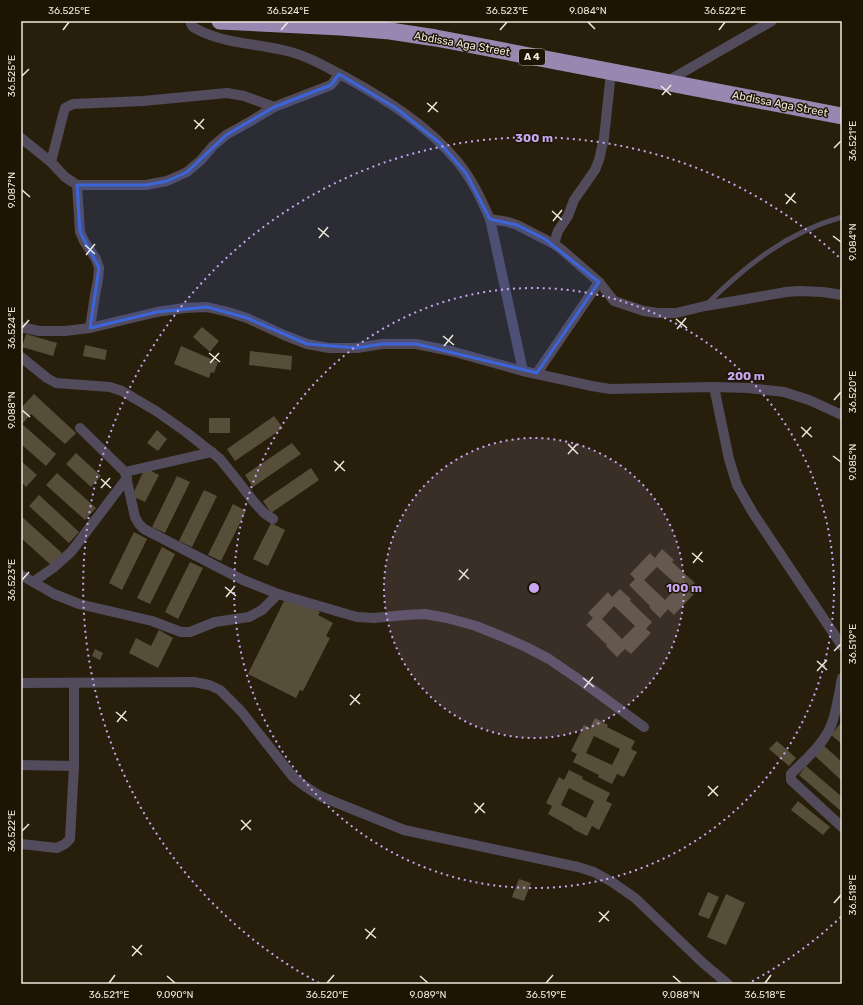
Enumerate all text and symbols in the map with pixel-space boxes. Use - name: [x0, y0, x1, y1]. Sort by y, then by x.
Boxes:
- text: 36.525°E: [48, 5, 90, 17]
- text: 36.524°E: [267, 5, 309, 17]
- text: 36.523°E: [486, 5, 528, 17]
- text: 9.084°N: [569, 5, 607, 17]
- text: 36.522°E: [704, 5, 746, 17]
- street label: Abdissa Aga Street: [413, 29, 512, 59]
- road number: A 4: [519, 49, 545, 65]
- text: 36.525°E: [6, 55, 18, 97]
- street label: Abdissa Aga Street: [731, 88, 830, 120]
- text: 36.521°E: [847, 121, 859, 161]
- text: 300 m: [515, 131, 553, 145]
- text: 9.087°N: [6, 172, 18, 208]
- text: 9.084°N: [847, 223, 859, 261]
- text: 36.524°E: [6, 307, 18, 349]
- text: 200 m: [727, 369, 765, 383]
- text: 36.520°E: [847, 371, 859, 413]
- text: 9.088°N: [6, 391, 18, 429]
- text: 9.085°N: [847, 443, 859, 481]
- text: 36.523°E: [6, 559, 18, 601]
- centre of rings: [527, 581, 541, 595]
- text: 100 m: [666, 581, 702, 595]
- text: 36.519°E: [847, 624, 859, 664]
- text: 36.522°E: [6, 810, 18, 852]
- text: 36.518°E: [847, 875, 859, 915]
- text: 36.521°E: [89, 989, 129, 1001]
- text: 9.090°N: [156, 989, 194, 1001]
- text: 36.520°E: [306, 989, 348, 1001]
- text: 9.089°N: [409, 989, 447, 1001]
- text: 36.519°E: [526, 989, 566, 1001]
- text: 9.088°N: [662, 989, 700, 1001]
- text: 36.518°E: [745, 989, 785, 1001]

